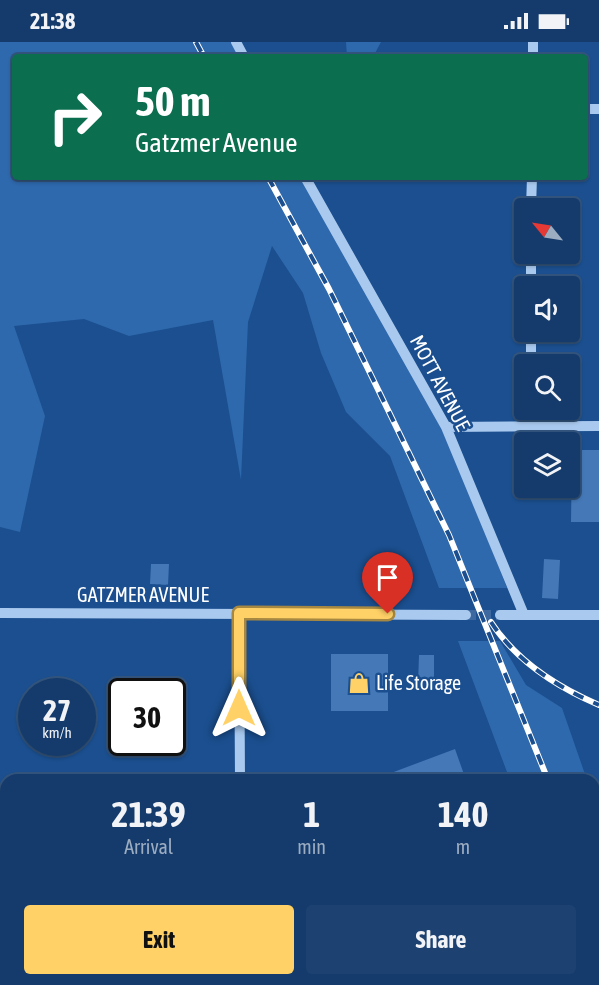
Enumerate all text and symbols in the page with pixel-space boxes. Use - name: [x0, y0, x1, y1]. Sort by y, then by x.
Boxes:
- text: 21:38: [30, 8, 75, 34]
- text: 50 m: [135, 77, 210, 125]
- icon: right: [36, 78, 114, 156]
- text: Gatzmer Avenue: [135, 127, 297, 158]
- north arrow: [514, 198, 580, 264]
- map controls: [514, 198, 580, 498]
- button: sound: [514, 276, 580, 342]
- street label: MOTT AVENUE: [406, 331, 475, 435]
- button: search: [514, 354, 580, 420]
- button: layers: [514, 432, 580, 498]
- pin: [362, 552, 413, 614]
- icon: arrive: [371, 561, 404, 594]
- street label: GATZMER AVENUE: [77, 583, 209, 606]
- shop icon: Life Storage: [347, 671, 371, 695]
- place label: Life Storage: [376, 671, 461, 694]
- position arrow: [207, 676, 271, 740]
- speed limit sign: 30: [108, 678, 186, 756]
- text: 27: [43, 693, 71, 727]
- text: km/h: [42, 724, 72, 741]
- text: 21:39: [112, 793, 186, 835]
- text: 1: [303, 793, 320, 835]
- text: 140: [438, 793, 488, 835]
- text: Arrival: [124, 835, 173, 858]
- text: min: [297, 835, 326, 858]
- text: m: [456, 835, 470, 858]
- button: Exit: [24, 905, 294, 974]
- button: Share: [306, 905, 576, 974]

